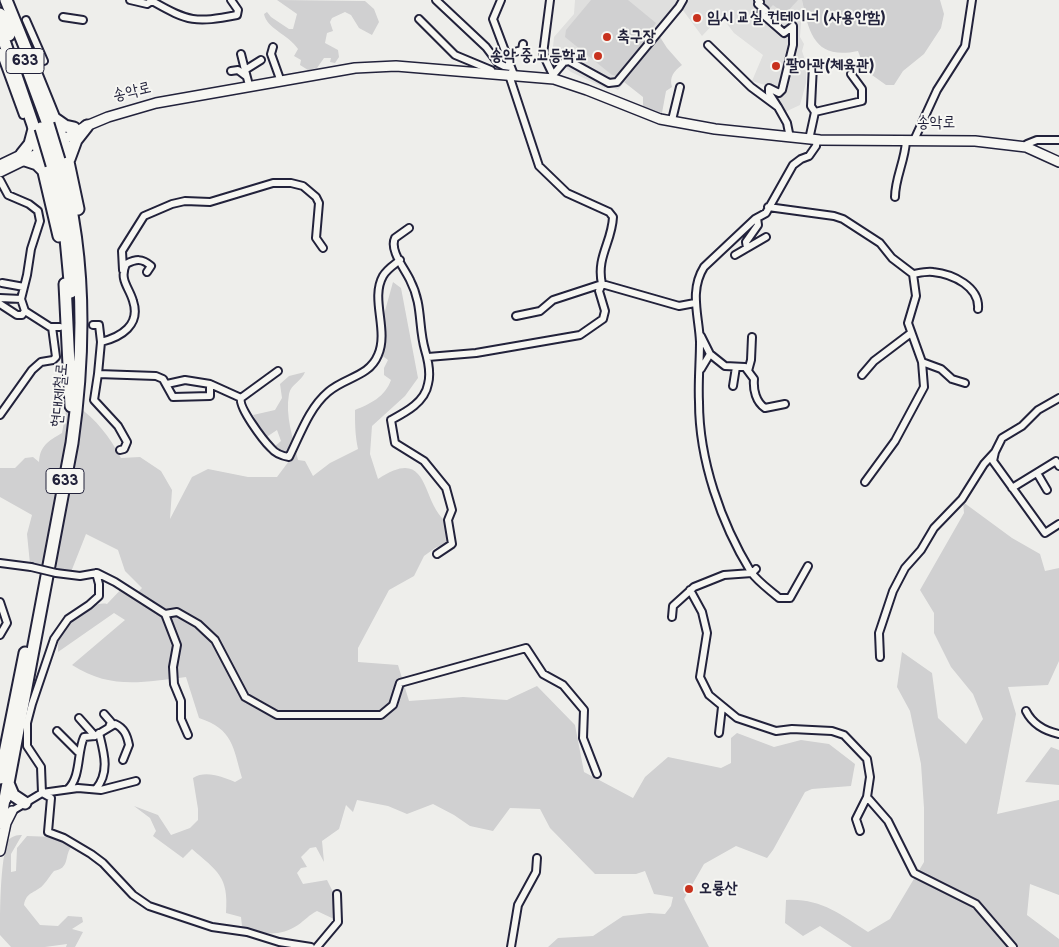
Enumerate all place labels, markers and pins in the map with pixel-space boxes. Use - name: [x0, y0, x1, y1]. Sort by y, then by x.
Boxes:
- place label: 임시 교실 컨테이너 (사용안함): [707, 8, 886, 28]
- marker: 임시 교실 컨테이너 (사용안함): [691, 12, 703, 24]
- place label: 축구장: [617, 27, 656, 47]
- marker: 축구장: [601, 31, 613, 43]
- place label: 송악 중,고등학교: [490, 46, 588, 66]
- marker: 송악 중,고등학교: [592, 50, 604, 62]
- place label: 팔아관(체육관): [786, 56, 875, 76]
- marker: 팔아관(체육관): [770, 60, 782, 72]
- place label: 오룡산: [699, 879, 738, 899]
- marker: 오룡산: [683, 883, 695, 895]

